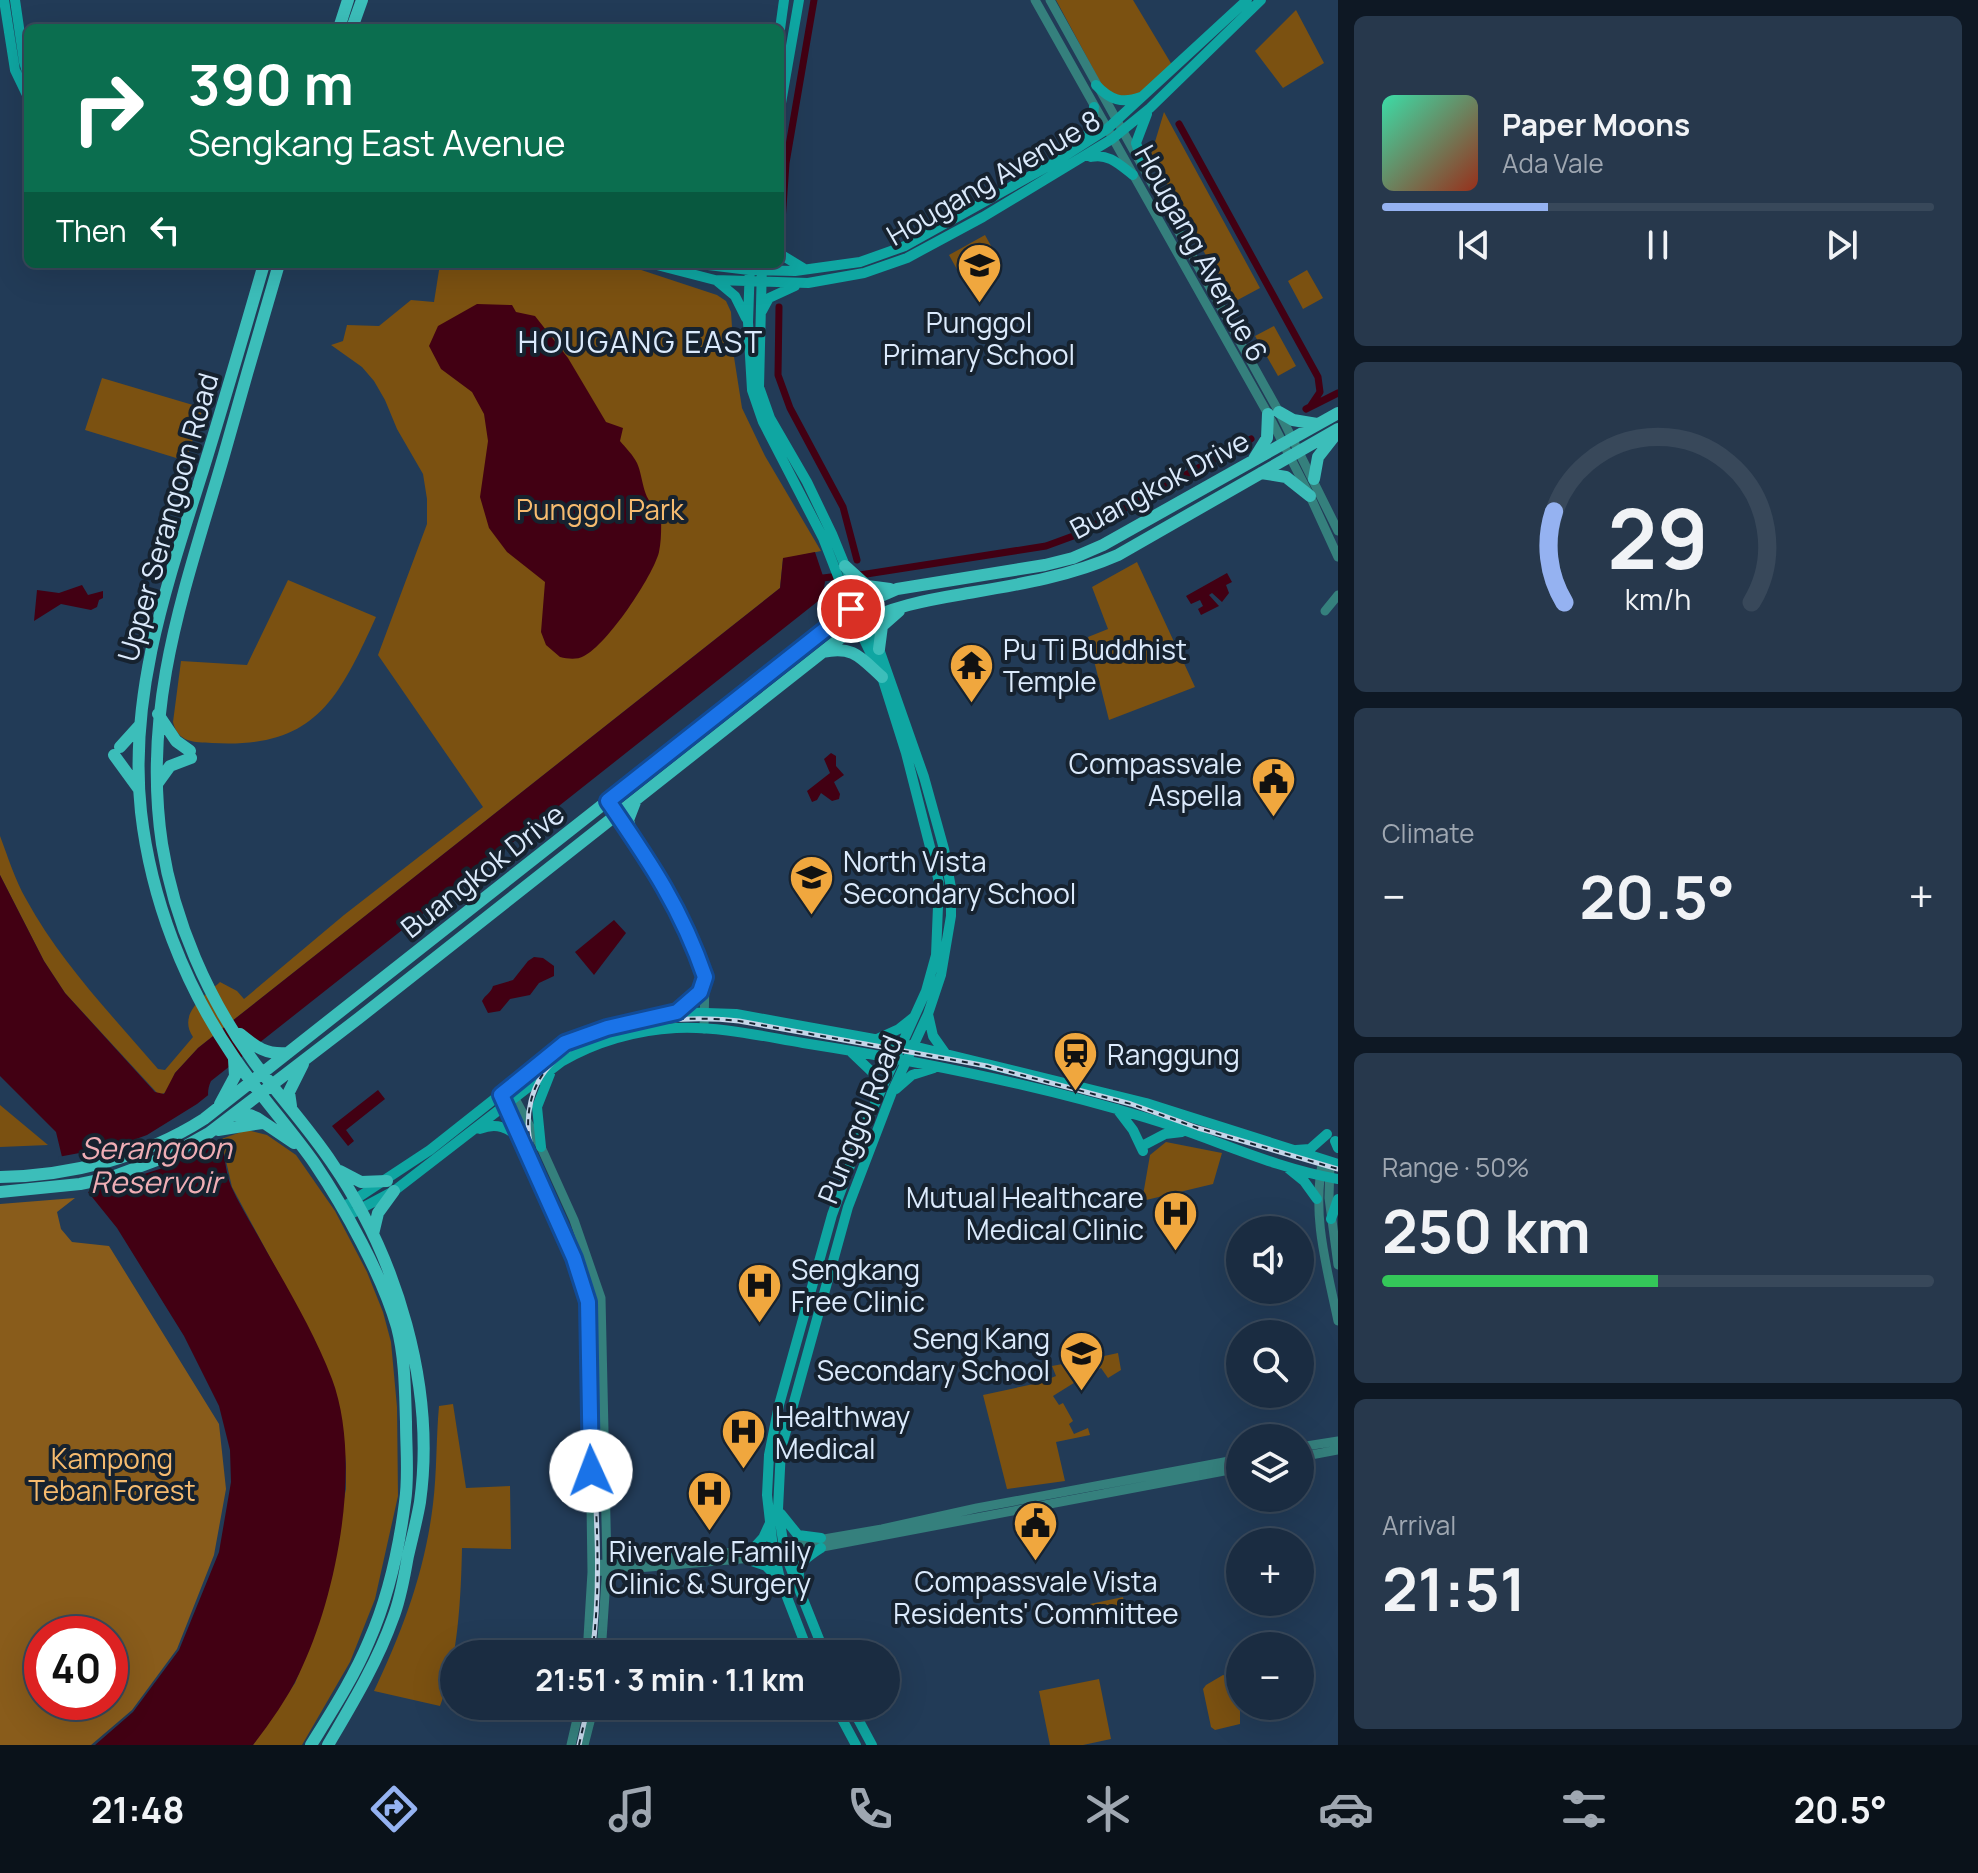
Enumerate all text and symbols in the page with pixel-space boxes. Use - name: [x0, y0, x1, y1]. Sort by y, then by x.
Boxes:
- text: 390 m: [188, 45, 354, 122]
- icon: right: [56, 56, 160, 160]
- street label: Hougang Avenue 8: [879, 100, 1107, 254]
- text: Paper Moons: [1502, 104, 1690, 145]
- text: Sengkang East Avenue: [188, 118, 565, 167]
- street label: Hougang Avenue 6: [1127, 138, 1277, 368]
- text: Ada Vale: [1502, 145, 1604, 181]
- icon: left: [143, 208, 187, 252]
- text: Then: [56, 210, 127, 251]
- icon: previous: [1452, 223, 1496, 267]
- icon: pause: [1636, 223, 1680, 267]
- icon: next: [1820, 223, 1864, 267]
- school or university icon: Punggol Primary School: [955, 241, 1003, 304]
- place label: Punggol Primary School: [883, 303, 1075, 373]
- district label: HOUGANG EAST: [518, 321, 764, 362]
- street label: Upper Serangoon Road: [108, 368, 226, 666]
- street label: Buangkok Drive: [1063, 421, 1255, 547]
- text: 29: [1607, 479, 1709, 593]
- park label: Punggol Park: [516, 490, 685, 528]
- pin: [817, 575, 885, 643]
- text: km/h: [1625, 580, 1691, 619]
- icon: arrive: [829, 587, 873, 631]
- place label: Pu Ti Buddhist Temple: [1003, 630, 1187, 700]
- temple icon: Pu Ti Buddhist Temple: [948, 641, 996, 704]
- place label: Compassvale Aspella: [1069, 744, 1242, 814]
- public building icon: Compassvale Aspella: [1249, 755, 1297, 818]
- street label: Buangkok Drive: [392, 794, 572, 946]
- text: Climate: [1382, 815, 1474, 851]
- place label: North Vista Secondary School: [843, 842, 1076, 912]
- school or university icon: North Vista Secondary School: [788, 853, 836, 916]
- text: 20.5°: [1579, 855, 1735, 937]
- text: −: [1382, 866, 1406, 926]
- text: +: [1909, 866, 1934, 926]
- street label: Punggol Road: [808, 1029, 910, 1209]
- station icon: Ranggung: [1052, 1030, 1100, 1093]
- place label: Ranggung: [1107, 1035, 1240, 1073]
- water label: Serangoon Reservoir: [80, 1127, 233, 1202]
- text: Range · 50%: [1382, 1149, 1529, 1185]
- place label: Mutual Healthcare Medical Clinic: [906, 1178, 1144, 1248]
- hospital icon: Mutual Healthcare Medical Clinic: [1151, 1189, 1199, 1252]
- text: 250 km: [1382, 1189, 1591, 1271]
- map controls: [1226, 1216, 1314, 1720]
- button: sound: [1226, 1216, 1314, 1304]
- place label: Sengkang Free Clinic: [791, 1250, 925, 1320]
- hospital icon: Sengkang Free Clinic: [736, 1261, 784, 1324]
- place label: Seng Kang Secondary School: [817, 1319, 1050, 1389]
- button: search: [1226, 1320, 1314, 1408]
- school or university icon: Seng Kang Secondary School: [1057, 1330, 1105, 1393]
- place label: Healthway Medical: [775, 1397, 911, 1467]
- hospital icon: Healthway Medical: [720, 1408, 768, 1471]
- button: layers: [1226, 1424, 1314, 1512]
- position arrow: [549, 1429, 633, 1513]
- park label: Kampong Teban Forest: [28, 1439, 196, 1509]
- hospital icon: Rivervale Family Clinic & Surgery: [686, 1470, 734, 1533]
- public building icon: Compassvale Vista Residents' Committee: [1012, 1500, 1060, 1563]
- text: Arrival: [1382, 1507, 1456, 1543]
- button: +: [1226, 1528, 1314, 1616]
- place label: Rivervale Family Clinic & Surgery: [609, 1532, 811, 1602]
- text: 21:51: [1382, 1547, 1526, 1629]
- place label: Compassvale Vista Residents' Committee: [893, 1562, 1179, 1632]
- speed limit sign: 40: [24, 1616, 128, 1720]
- button: −: [1226, 1632, 1314, 1720]
- text: 21:51 · 3 min · 1.1 km: [535, 1659, 805, 1700]
- icon: directions: [366, 1781, 422, 1837]
- icon: music: [604, 1781, 660, 1837]
- icon: phone: [842, 1781, 898, 1837]
- icon: climate: [1080, 1781, 1136, 1837]
- icon: car: [1318, 1781, 1374, 1837]
- icon: filters: [1556, 1781, 1612, 1837]
- text: 21:48: [91, 1785, 184, 1834]
- text: 20.5°: [1794, 1785, 1887, 1834]

